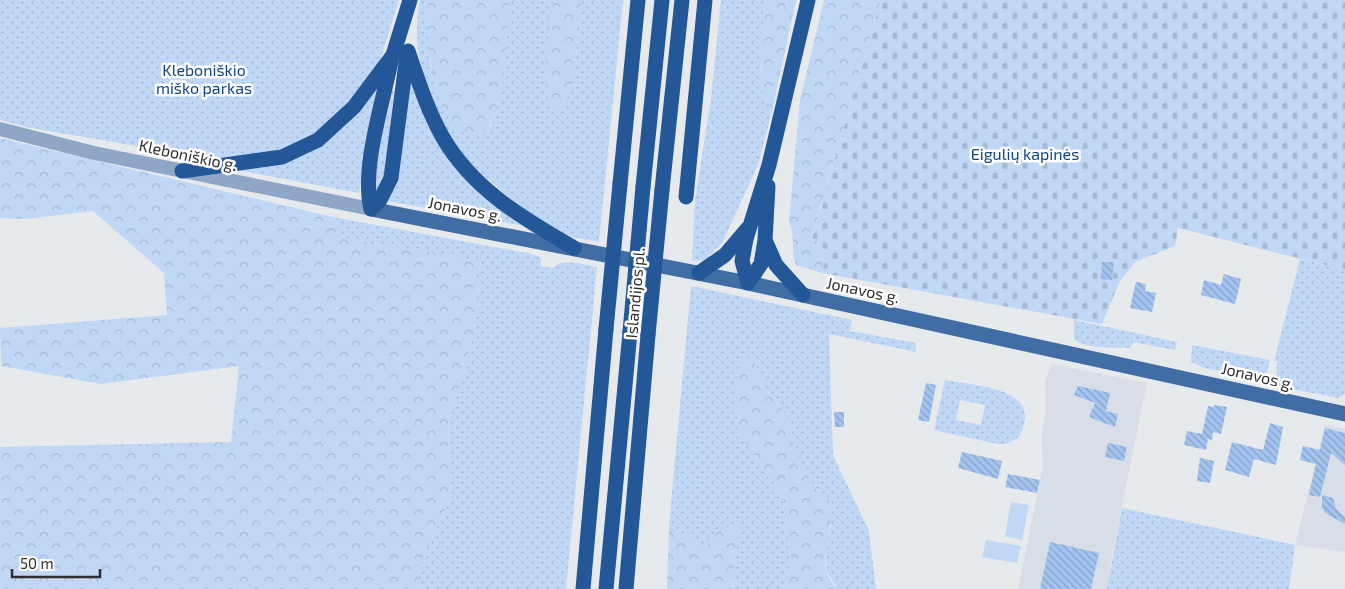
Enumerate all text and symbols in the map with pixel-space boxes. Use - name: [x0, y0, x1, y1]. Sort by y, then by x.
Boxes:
- park label: Kleboniškio miško parkas: [156, 60, 252, 97]
- street label: Kleboniškio g.: [137, 135, 239, 174]
- park label: Eigulių kapinės: [971, 144, 1079, 163]
- street label: Jonavos g.: [427, 192, 503, 225]
- street label: Islandijos pl.: [621, 247, 649, 339]
- street label: Jonavos g.: [825, 272, 901, 307]
- street label: Jonavos g.: [1220, 358, 1296, 393]
- scale bar: [12, 546, 100, 578]
- text: 50 m: [20, 554, 54, 572]

